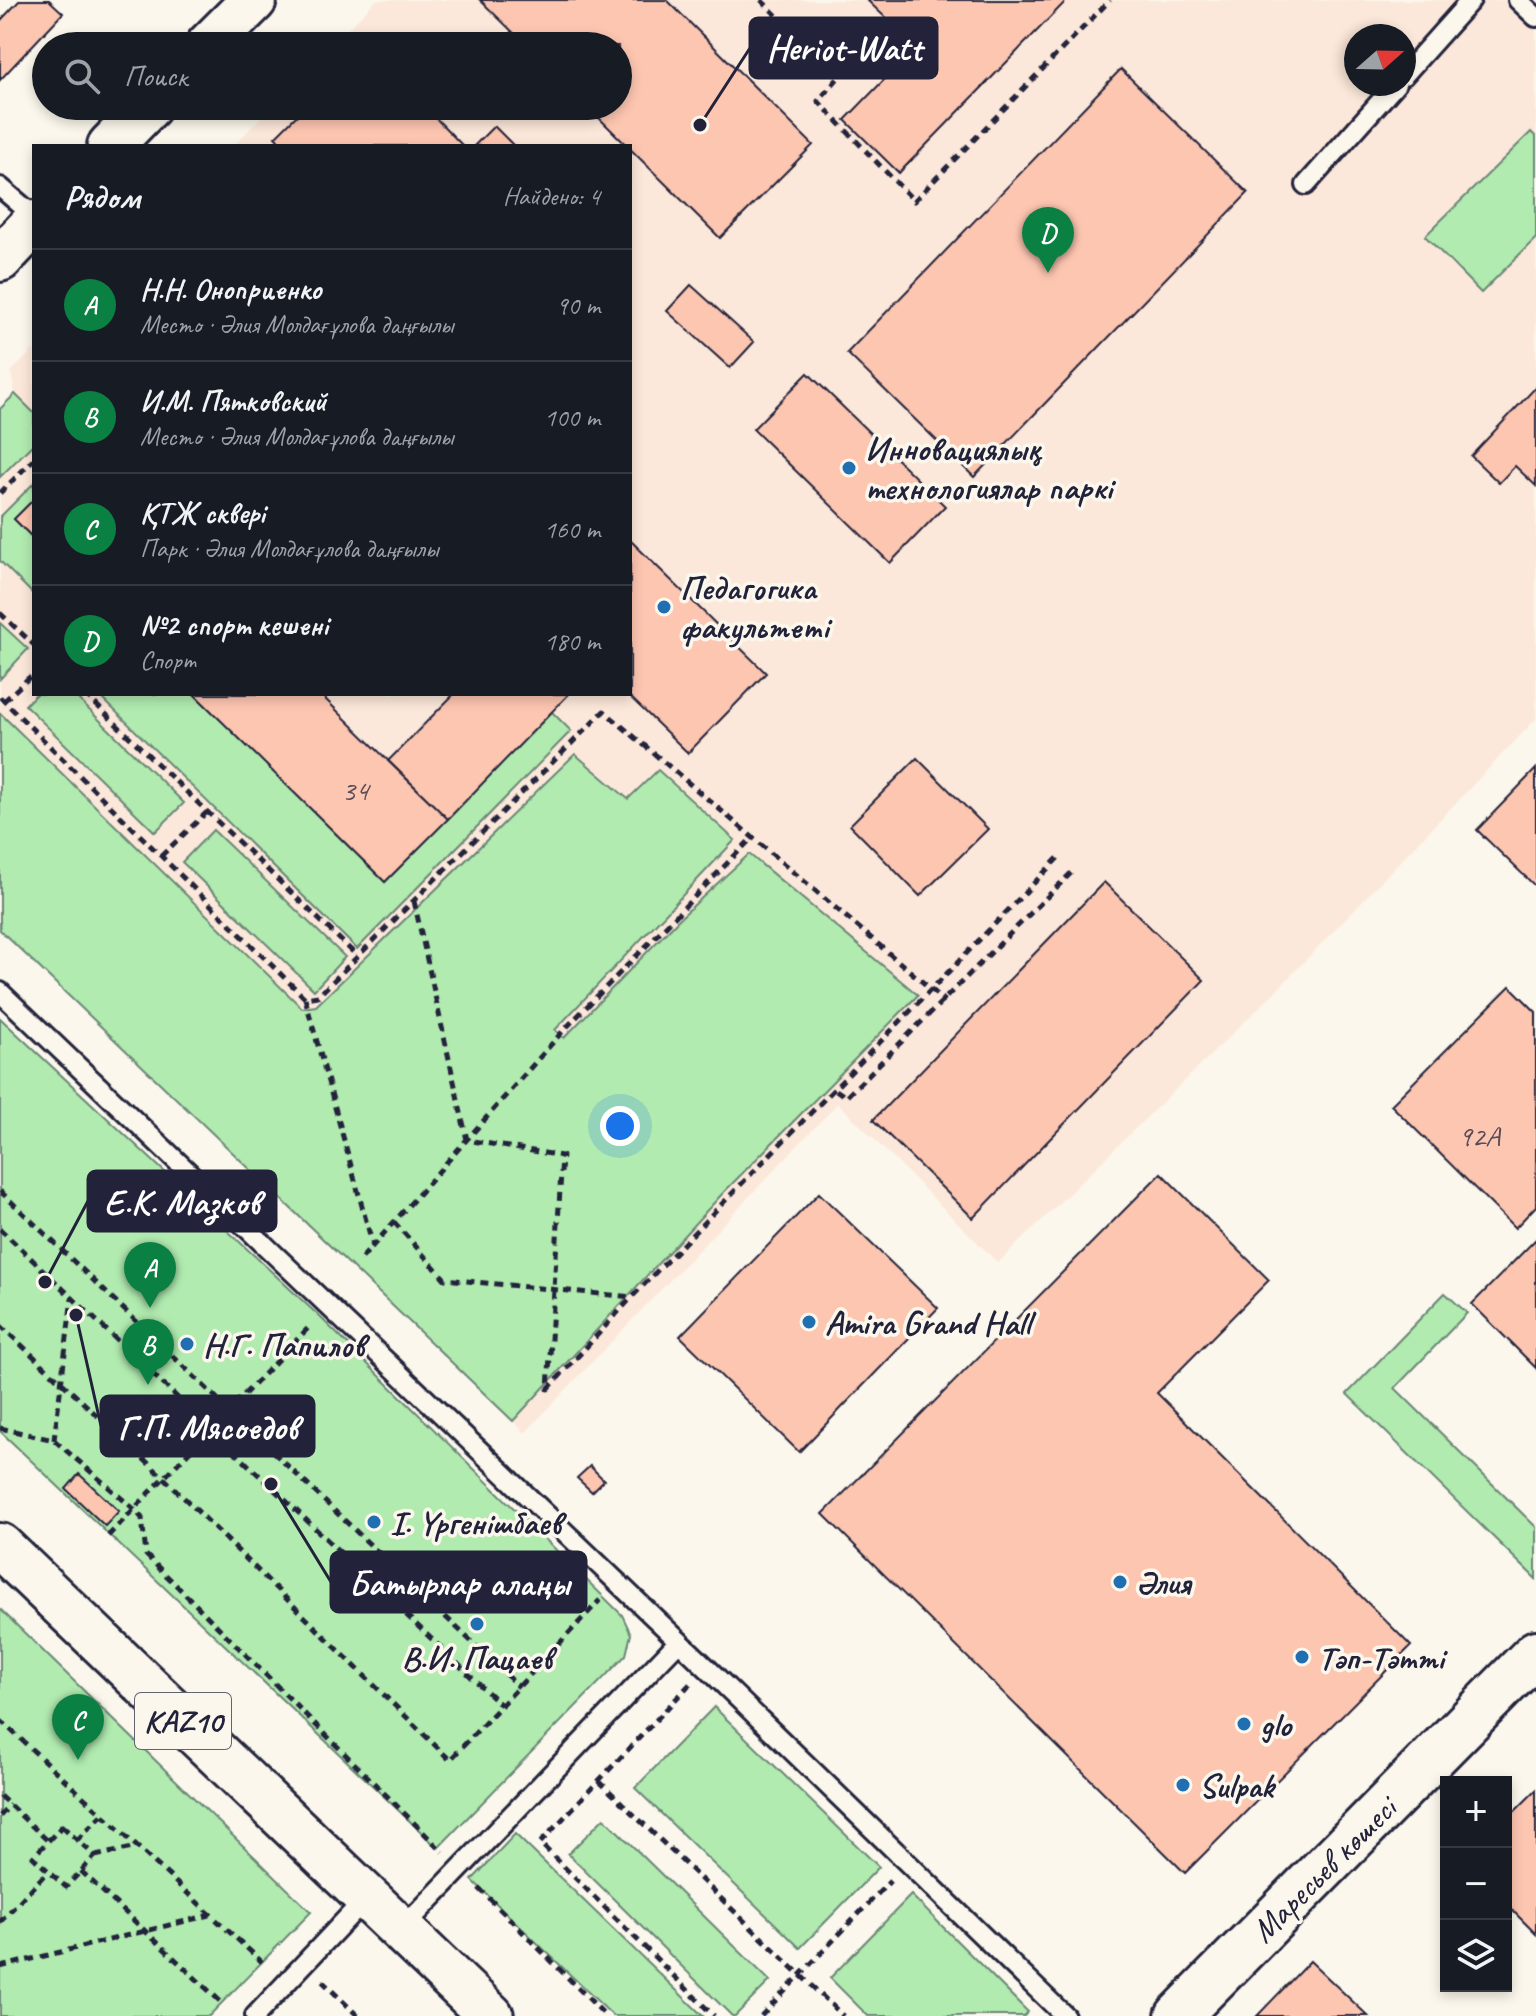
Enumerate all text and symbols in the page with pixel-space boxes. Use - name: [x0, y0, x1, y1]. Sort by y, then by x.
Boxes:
- callout: Heriot-Watt: [750, 18, 937, 78]
- north arrow: [1344, 24, 1416, 96]
- text: Heriot-Watt: [766, 25, 926, 71]
- search box: [32, 32, 632, 120]
- icon: search: [60, 54, 104, 98]
- text: Поиск: [124, 57, 187, 95]
- text: Рядом: [64, 175, 140, 218]
- text: Найдено: 4: [503, 180, 600, 213]
- pin: D: [1022, 207, 1074, 273]
- text: Н.Н. Оноприенко: [140, 270, 321, 308]
- text: A: [83, 289, 97, 322]
- text: 90 m: [556, 289, 600, 322]
- text: Место · Әлия Молдағұлова даңғылы: [140, 308, 454, 341]
- text: И.М. Пятковский: [140, 382, 326, 420]
- text: B: [83, 401, 97, 434]
- text: 100 m: [544, 401, 600, 434]
- text: Место · Әлия Молдағұлова даңғылы: [140, 420, 454, 453]
- place label: Инновациялық технологиялар паркі: [865, 427, 1116, 509]
- marker: Инновациялық технологиялар паркі: [840, 459, 858, 477]
- text: ҚТЖ сквері: [140, 494, 265, 532]
- text: C: [84, 513, 96, 546]
- text: 160 m: [544, 513, 600, 546]
- text: Парк · Әлия Молдағұлова даңғылы: [140, 532, 438, 565]
- place label: Педагогика факультеті: [680, 566, 833, 648]
- marker: Педагогика факультеті: [655, 598, 673, 616]
- text: №2 спорт кешені: [140, 606, 328, 644]
- text: D: [82, 625, 98, 658]
- text: 180 m: [544, 625, 600, 658]
- text: Спорт: [140, 644, 196, 677]
- house number: 34: [342, 771, 371, 809]
- your location: [600, 1106, 640, 1146]
- house number: 92А: [1458, 1117, 1502, 1155]
- callout: Е.К. Мазков: [88, 1171, 276, 1231]
- text: Е.К. Мазков: [104, 1179, 266, 1226]
- pin: A: [124, 1242, 176, 1308]
- place label: Amira Grand Hall: [825, 1301, 1037, 1344]
- marker: Amira Grand Hall: [800, 1313, 818, 1331]
- pin: B: [122, 1319, 174, 1385]
- place label: Н.Г. Папилов: [203, 1323, 371, 1366]
- marker: Н.Г. Папилов: [178, 1335, 196, 1353]
- callout: Г.П. Мясоедов: [101, 1396, 314, 1456]
- text: Г.П. Мясоедов: [118, 1404, 305, 1450]
- place label: І. Үргенішбаев: [390, 1501, 567, 1544]
- marker: І. Үргенішбаев: [365, 1513, 383, 1531]
- callout: Батырлар алаңы: [331, 1552, 586, 1612]
- text: Батырлар алаңы: [348, 1560, 573, 1606]
- place label: Әлия: [1136, 1561, 1192, 1604]
- marker: Әлия: [1111, 1573, 1129, 1591]
- marker: В.И. Пацаев: [468, 1615, 486, 1633]
- place label: В.И. Пацаев: [402, 1636, 558, 1679]
- place label: Тәп-Тәтті: [1318, 1636, 1448, 1679]
- marker: Тәп-Тәтті: [1293, 1648, 1311, 1666]
- road number: KAZ10: [135, 1693, 231, 1749]
- pin: C: [52, 1694, 104, 1760]
- place label: glo: [1260, 1703, 1293, 1746]
- marker: glo: [1235, 1715, 1253, 1733]
- place label: Sulpak: [1199, 1764, 1277, 1807]
- marker: Sulpak: [1174, 1776, 1192, 1794]
- map controls: [1440, 1776, 1512, 1992]
- button: +: [1440, 1776, 1512, 1848]
- street label: Маресьев көшесі: [1241, 1785, 1408, 1951]
- button: −: [1440, 1848, 1512, 1920]
- button: layers: [1440, 1920, 1512, 1992]

